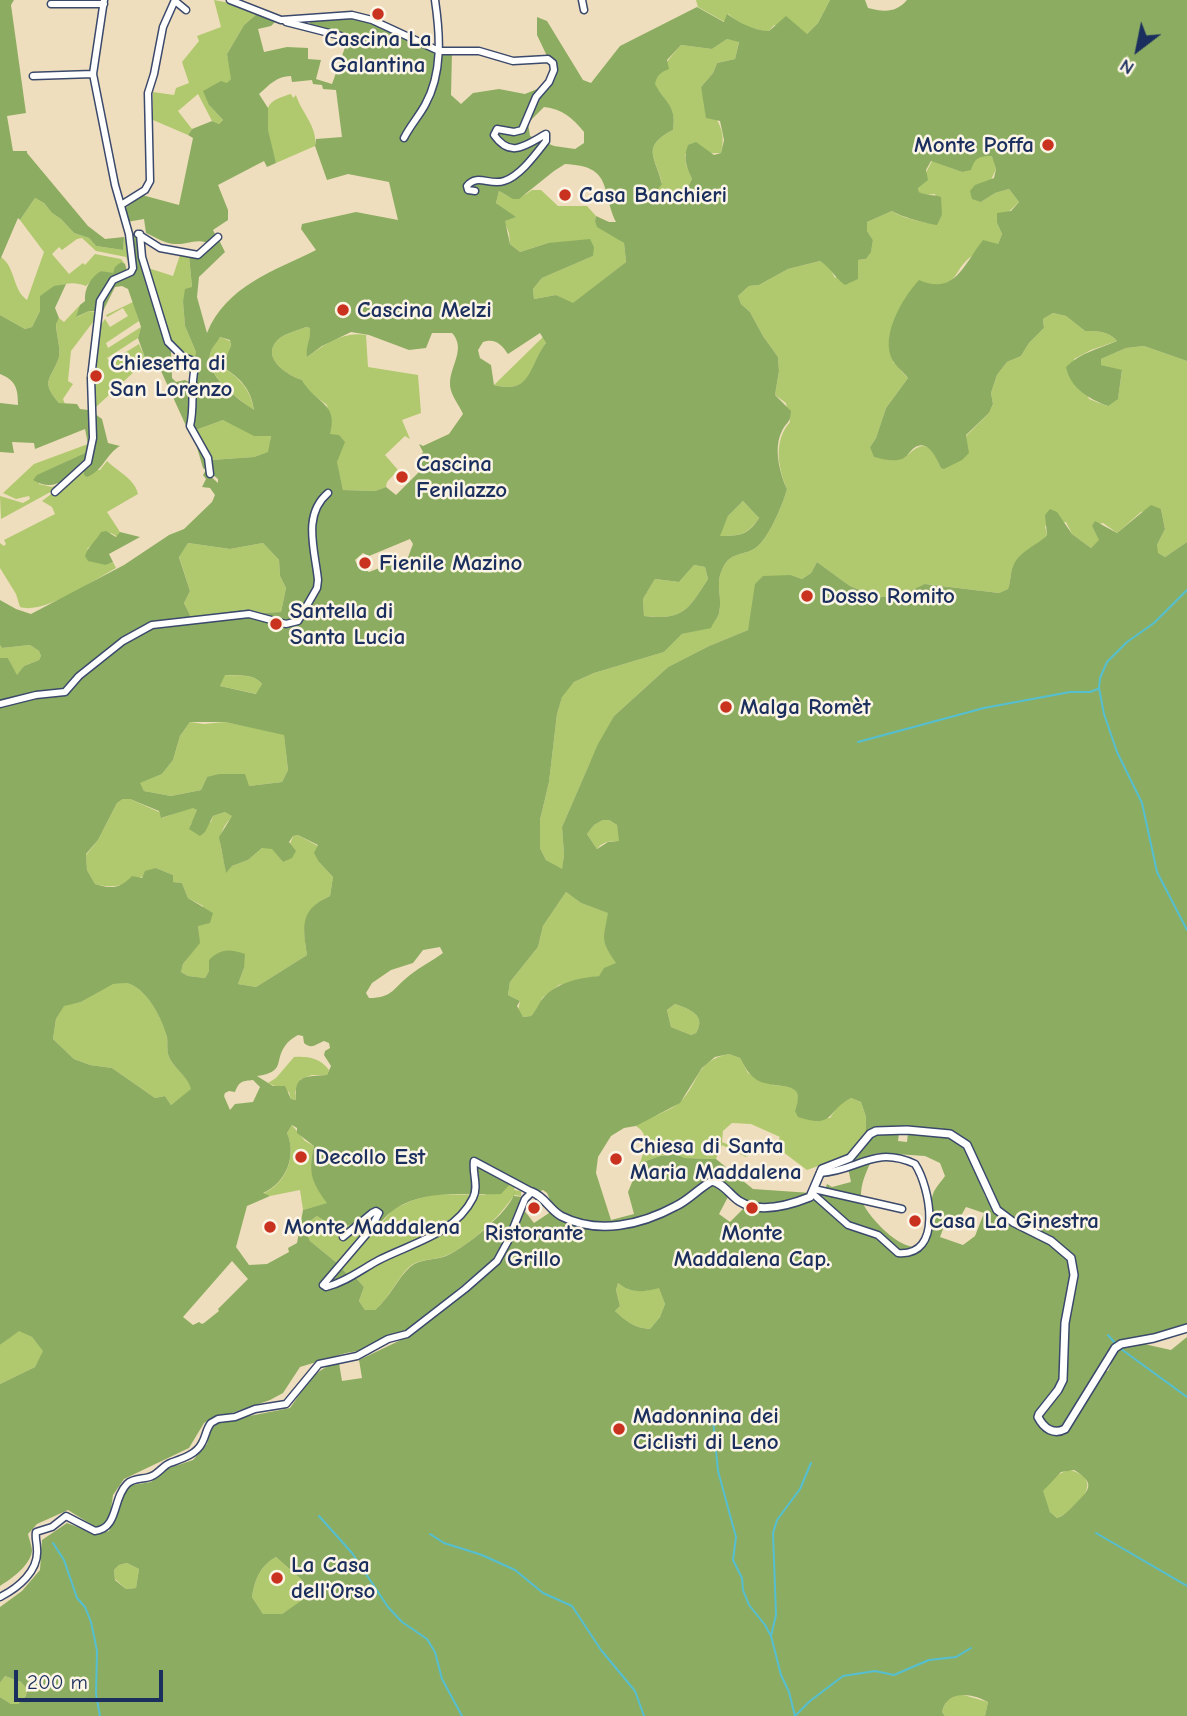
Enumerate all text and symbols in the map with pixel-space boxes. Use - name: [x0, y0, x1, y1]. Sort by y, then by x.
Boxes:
- marker: Cascina La Galantina: [370, 6, 386, 22]
- north arrow: [1103, 14, 1173, 84]
- place label: Cascina La Galantina: [324, 25, 432, 79]
- text: N: [1116, 54, 1138, 79]
- place label: Monte Poffa: [914, 131, 1034, 159]
- marker: Monte Poffa: [1040, 137, 1056, 153]
- place label: Casa Banchieri: [579, 181, 727, 209]
- marker: Casa Banchieri: [557, 187, 573, 203]
- place label: Cascina Melzi: [357, 296, 492, 324]
- marker: Cascina Melzi: [335, 302, 351, 318]
- place label: Chiesetta di San Lorenzo: [110, 349, 232, 403]
- marker: Chiesetta di San Lorenzo: [88, 368, 104, 384]
- place label: Cascina Fenilazzo: [416, 450, 507, 504]
- marker: Cascina Fenilazzo: [394, 469, 410, 485]
- place label: Fienile Mazino: [379, 549, 522, 577]
- marker: Fienile Mazino: [357, 555, 373, 571]
- place label: Dosso Romito: [821, 582, 955, 610]
- marker: Dosso Romito: [799, 588, 815, 604]
- place label: Santella di Santa Lucia: [290, 597, 405, 651]
- marker: Santella di Santa Lucia: [268, 616, 284, 632]
- place label: Malga Romèt: [740, 693, 871, 721]
- marker: Malga Romèt: [718, 699, 734, 715]
- place label: Chiesa di Santa Maria Maddalena: [630, 1132, 802, 1186]
- place label: Decollo Est: [315, 1143, 425, 1171]
- marker: Decollo Est: [293, 1149, 309, 1165]
- marker: Chiesa di Santa Maria Maddalena: [608, 1151, 624, 1167]
- marker: Ristorante Grillo: [526, 1200, 542, 1216]
- marker: Monte Maddalena Cap.: [744, 1200, 760, 1216]
- place label: Casa La Ginestra: [929, 1207, 1099, 1235]
- place label: Monte Maddalena: [284, 1213, 460, 1241]
- marker: Casa La Ginestra: [907, 1213, 923, 1229]
- marker: Monte Maddalena: [262, 1219, 278, 1235]
- place label: Ristorante Grillo: [485, 1219, 583, 1273]
- place label: Monte Maddalena Cap.: [674, 1219, 830, 1273]
- place label: Madonnina dei Ciclisti di Leno: [633, 1402, 779, 1456]
- marker: Madonnina dei Ciclisti di Leno: [611, 1421, 627, 1437]
- place label: La Casa dell'Orso: [291, 1551, 376, 1605]
- marker: La Casa dell'Orso: [269, 1570, 285, 1586]
- scale bar: [18, 1656, 166, 1700]
- text: 200 m: [27, 1670, 88, 1694]

